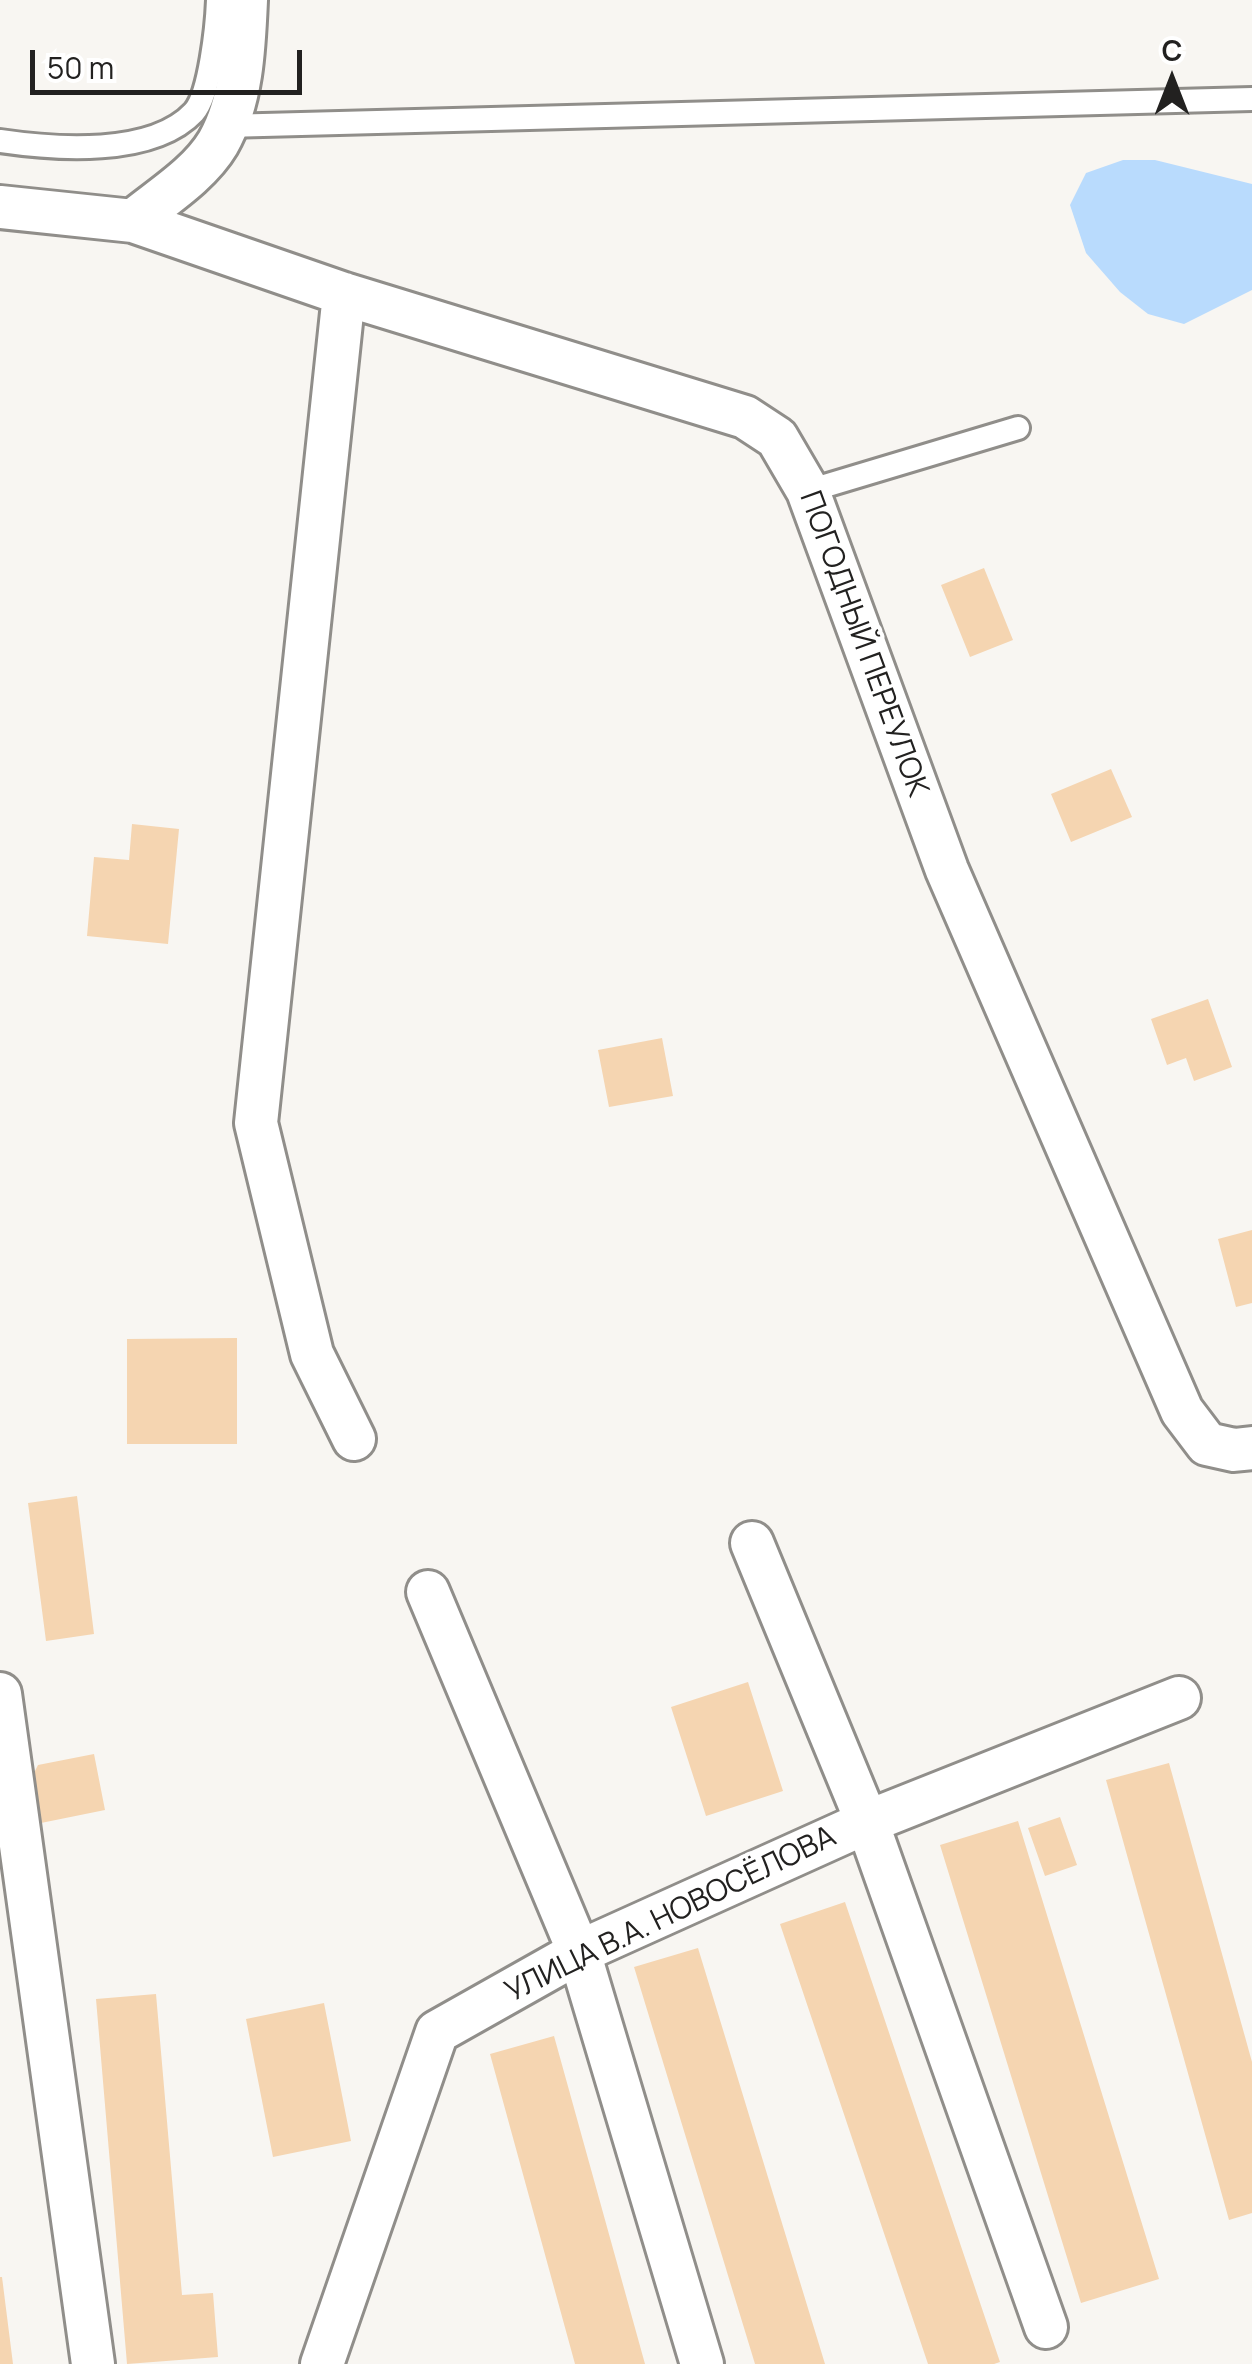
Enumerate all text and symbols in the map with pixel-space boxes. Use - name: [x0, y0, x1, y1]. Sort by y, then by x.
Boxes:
- scale bar: [35, 30, 308, 92]
- north arrow: [1122, 30, 1222, 130]
- text: С: [1162, 31, 1182, 69]
- text: 50 m: [47, 47, 114, 88]
- street label: ПОГОДНЫЙ ПЕРЕУЛОК: [791, 486, 935, 802]
- street label: УЛИЦА В.А. НОВОСЁЛОВА: [500, 1819, 842, 2011]

